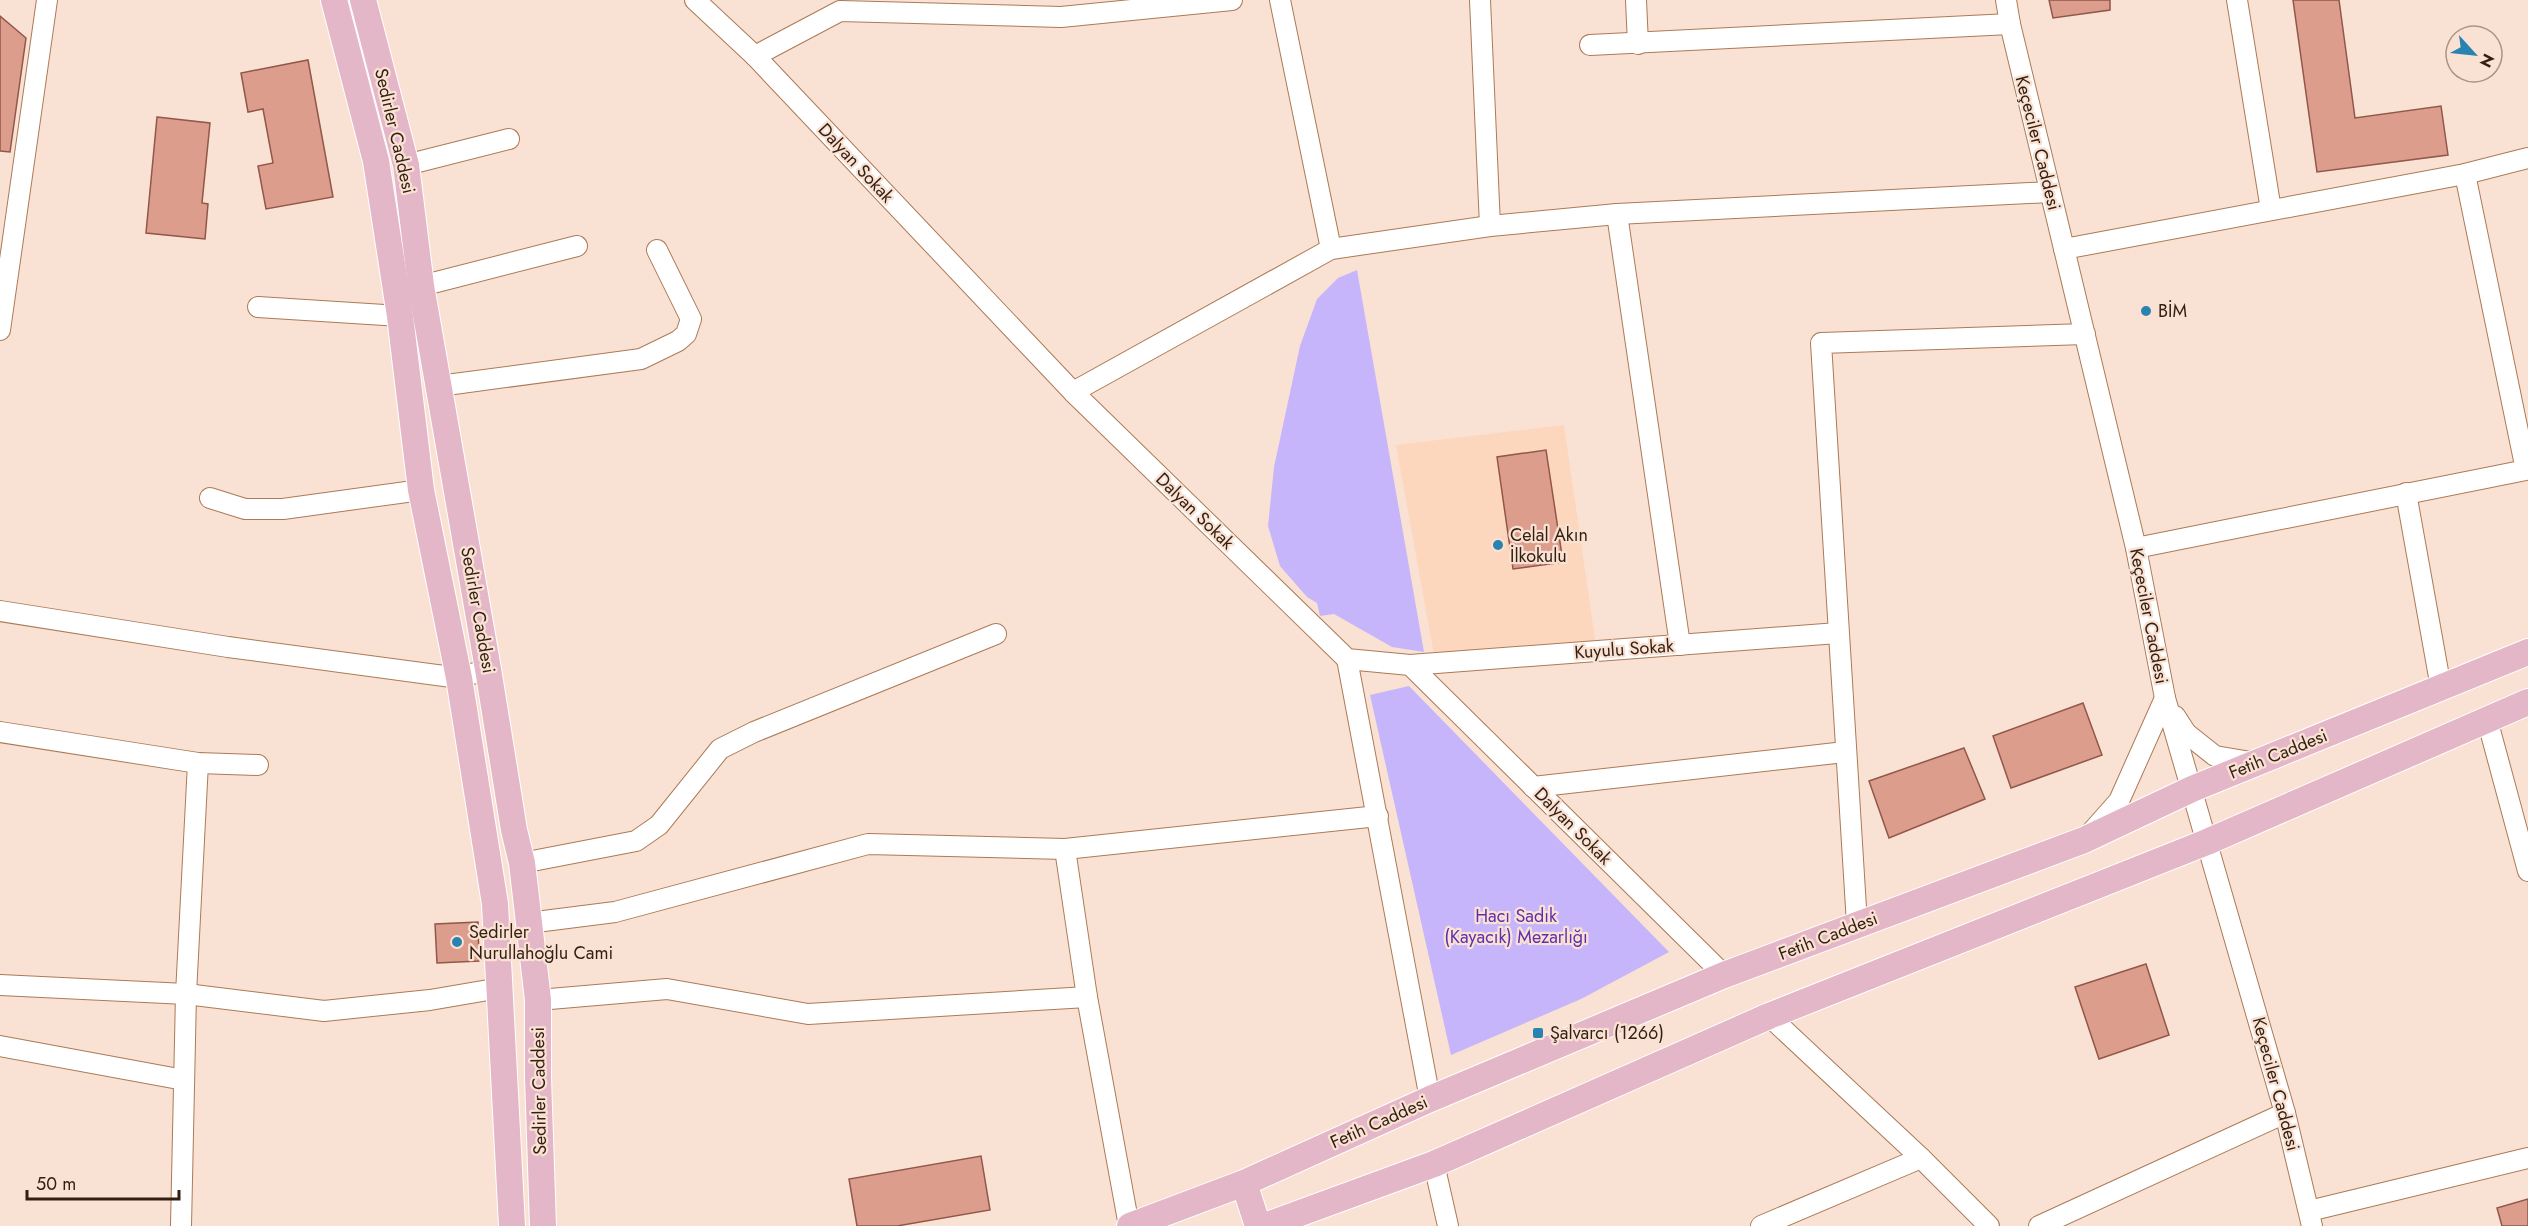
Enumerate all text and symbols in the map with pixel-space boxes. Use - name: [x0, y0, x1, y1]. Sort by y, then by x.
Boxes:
- north arrow: [2444, 24, 2504, 84]
- text: N: [2474, 50, 2500, 71]
- street label: Sedirler Caddesi: [368, 66, 422, 196]
- street label: Keçeciler Caddesi: [2009, 73, 2067, 213]
- street label: Dalyan Sokak: [812, 117, 900, 209]
- place label: BİM: [2158, 298, 2187, 324]
- marker: BİM: [2139, 304, 2153, 318]
- street label: Dalyan Sokak: [1150, 467, 1240, 555]
- place label: Celal Akın İlkokulu: [1510, 522, 1588, 569]
- marker: Celal Akın İlkokulu: [1491, 538, 1505, 552]
- street label: Sedirler Caddesi: [454, 545, 502, 675]
- street label: Keçeciler Caddesi: [2123, 546, 2175, 686]
- street label: Kuyulu Sokak: [1573, 633, 1675, 665]
- street label: Fetih Caddesi: [2225, 722, 2331, 786]
- street label: Dalyan Sokak: [1528, 781, 1618, 871]
- park label: Hacı Sadık (Kayacık) Mezarlığı: [1444, 903, 1588, 950]
- street label: Fetih Caddesi: [1775, 905, 1881, 967]
- place label: Sedirler Nurullahoğlu Cami: [469, 919, 613, 966]
- marker: Sedirler Nurullahoğlu Cami: [450, 935, 464, 949]
- street label: Keçeciler Caddesi: [2246, 1014, 2306, 1154]
- place label: Şalvarcı (1266): [1550, 1020, 1664, 1046]
- marker: Şalvarcı (1266): [1531, 1026, 1545, 1040]
- street label: Sedirler Caddesi: [525, 1027, 553, 1155]
- street label: Fetih Caddesi: [1326, 1089, 1432, 1155]
- scale bar: [27, 1163, 178, 1201]
- text: 50 m: [36, 1171, 76, 1197]

